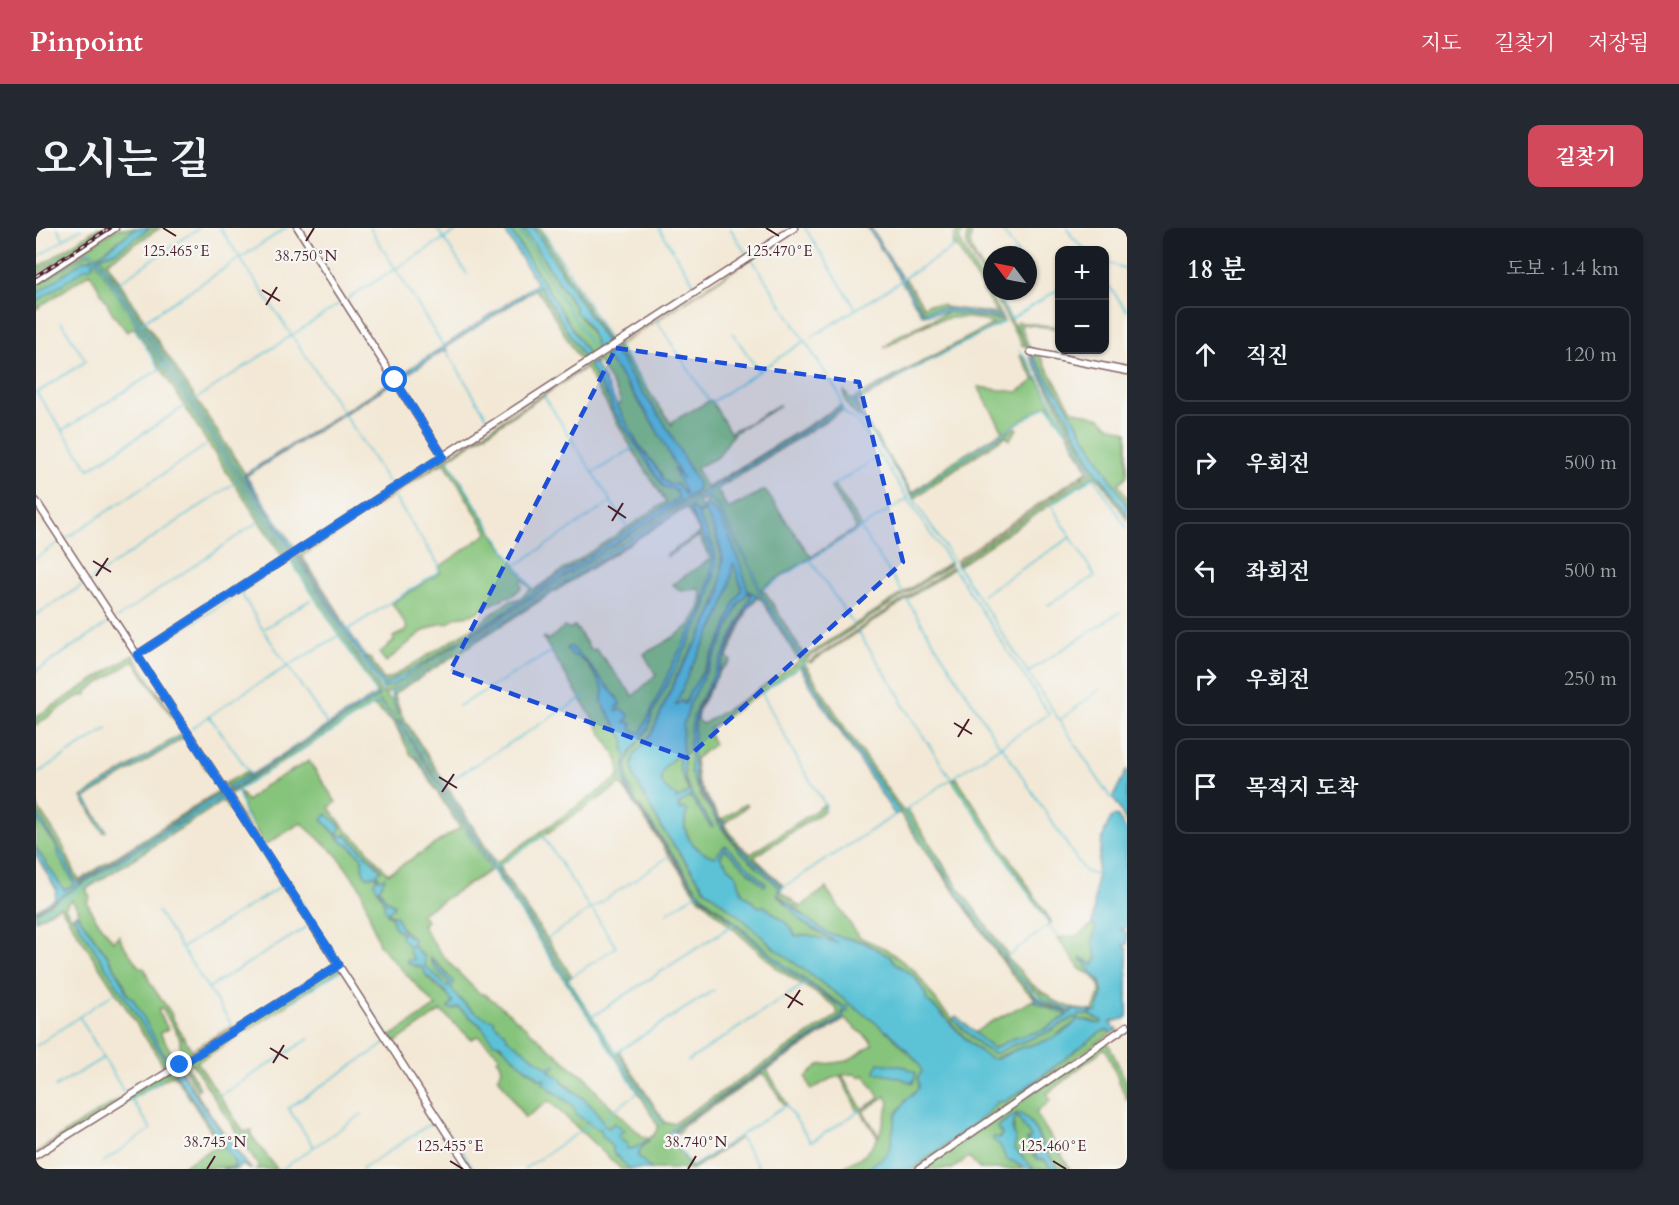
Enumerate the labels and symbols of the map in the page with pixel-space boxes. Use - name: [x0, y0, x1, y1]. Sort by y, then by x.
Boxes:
- text: 125.465°E: [143, 241, 209, 261]
- text: 125.470°E: [746, 241, 812, 261]
- text: 38.750°N: [275, 246, 338, 266]
- north arrow: [983, 246, 1037, 300]
- route start: [381, 366, 407, 392]
- route end: [166, 1051, 192, 1077]
- text: 38.745°N: [184, 1132, 247, 1152]
- text: 38.740°N: [665, 1132, 728, 1152]
- text: 125.455°E: [417, 1136, 483, 1156]
- text: 125.460°E: [1020, 1136, 1086, 1156]

